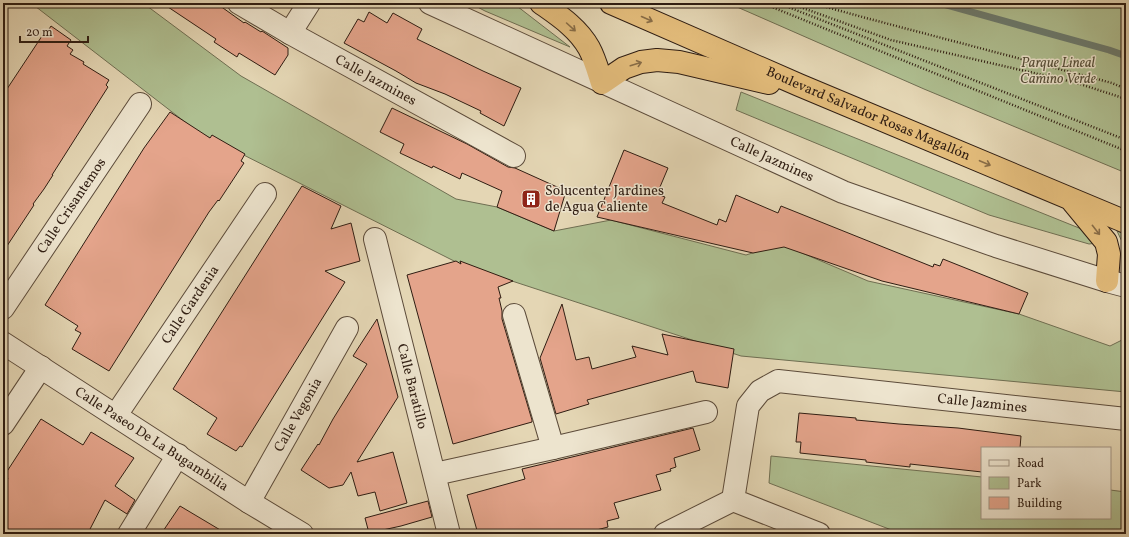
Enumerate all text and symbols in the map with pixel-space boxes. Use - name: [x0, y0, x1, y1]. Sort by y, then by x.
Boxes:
- one-way arrow: [641, 15, 653, 23]
- scale bar: [20, 18, 88, 44]
- one-way arrow: [566, 22, 576, 31]
- text: 20 m: [26, 25, 53, 41]
- street label: Calle Jazmines: [332, 50, 420, 110]
- park label: Parque Lineal Camino Verde: [1020, 54, 1096, 89]
- one-way arrow: [629, 60, 642, 67]
- street label: Boulevard Salvador Rosas Magallón: [763, 62, 973, 165]
- street label: Calle Jazmines: [727, 132, 817, 187]
- street label: Calle Crisantemos: [33, 154, 111, 258]
- one-way arrow: [979, 160, 991, 168]
- place label: Solucenter Jardines de Agua Caliente: [545, 182, 664, 217]
- building icon: Solucenter Jardines de Agua Caliente: [520, 188, 542, 210]
- one-way arrow: [1092, 224, 1101, 235]
- street label: Calle Gardenia: [157, 262, 224, 348]
- street label: Calle Baratillo: [392, 342, 432, 431]
- street label: Calle Vegonia: [270, 374, 327, 456]
- street label: Calle Paseo De La Bugambilia: [71, 382, 232, 496]
- street label: Calle Jazmines: [936, 389, 1028, 418]
- legend: [981, 447, 1111, 519]
- text: Road: [1017, 456, 1044, 472]
- text: Park: [1017, 476, 1042, 492]
- text: Building: [1017, 496, 1062, 512]

